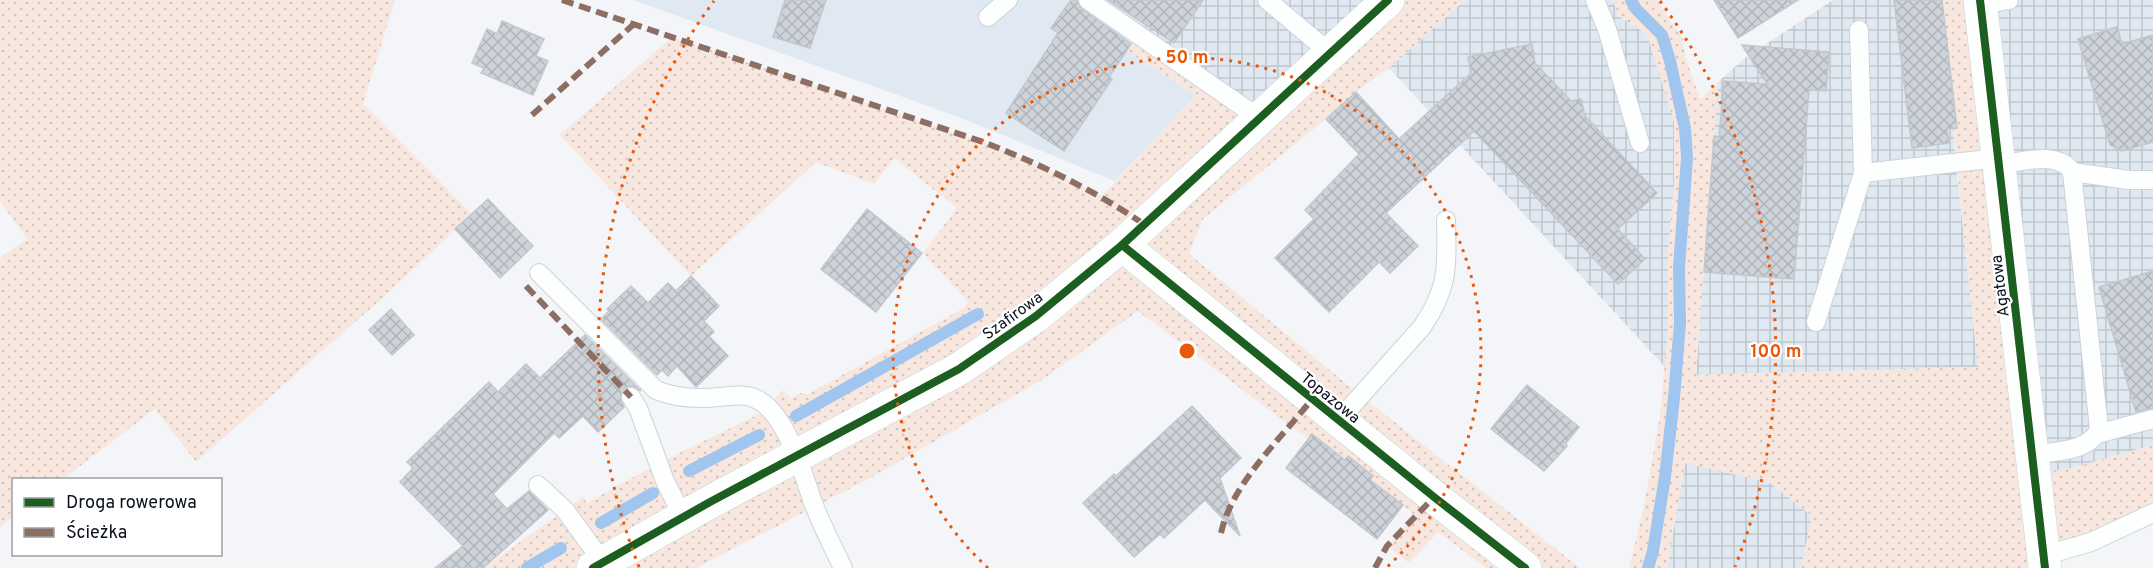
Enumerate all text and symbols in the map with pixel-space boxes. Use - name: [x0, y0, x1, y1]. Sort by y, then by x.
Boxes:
- text: 50 m: [1165, 47, 1209, 70]
- street label: Agatowa: [1987, 254, 2015, 318]
- street label: Szafirowa: [979, 288, 1047, 345]
- centre of rings: [1177, 341, 1197, 361]
- text: 100 m: [1750, 341, 1802, 364]
- street label: Topazowa: [1296, 369, 1364, 429]
- legend: [12, 478, 222, 556]
- text: Droga rowerowa: [66, 492, 197, 515]
- text: Ścieżka: [66, 520, 127, 545]

